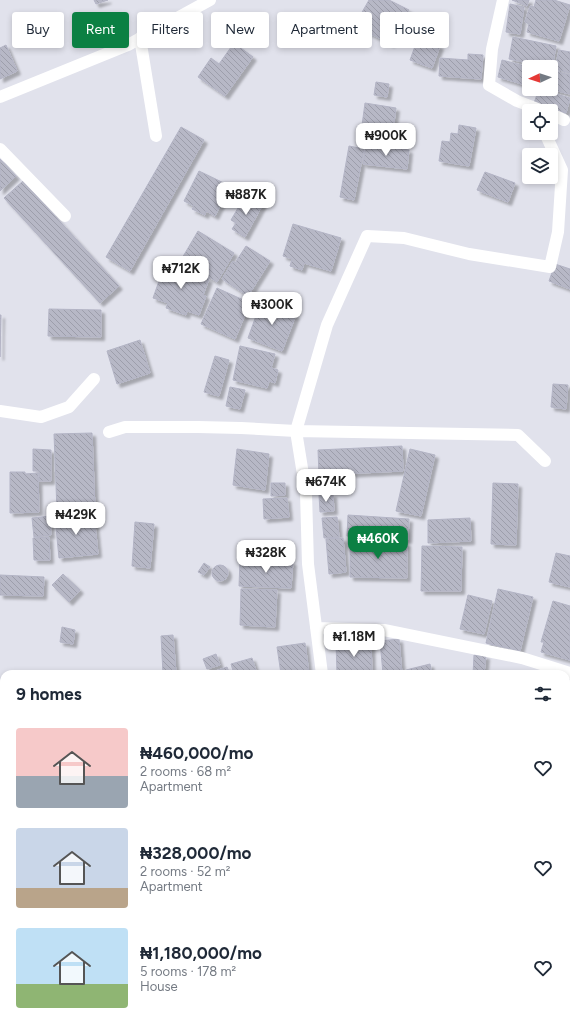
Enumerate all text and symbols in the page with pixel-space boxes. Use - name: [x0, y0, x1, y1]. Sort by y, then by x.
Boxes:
- chip: Buy: [12, 12, 64, 48]
- chip: Rent: [72, 12, 129, 48]
- chip: Filters: [137, 12, 203, 48]
- chip: New: [211, 12, 269, 48]
- chip: Apartment: [277, 12, 372, 48]
- chip: House: [380, 12, 449, 48]
- north arrow: [522, 60, 558, 96]
- map controls: [522, 60, 558, 184]
- button: locate: [522, 104, 558, 140]
- pin: ₦900K: [358, 123, 414, 157]
- text: ₦900K: [365, 128, 407, 143]
- button: layers: [522, 148, 558, 184]
- pin: ₦887K: [218, 182, 274, 216]
- text: ₦887K: [225, 187, 267, 202]
- pin: ₦712K: [153, 256, 209, 290]
- text: ₦712K: [162, 261, 200, 276]
- pin: ₦300K: [244, 292, 300, 326]
- text: ₦300K: [251, 297, 293, 312]
- pin: ₦674K: [298, 469, 354, 503]
- text: ₦674K: [305, 474, 347, 489]
- pin: ₦429K: [48, 502, 104, 536]
- text: ₦429K: [55, 507, 97, 522]
- pin: ₦460K: [350, 526, 406, 560]
- text: ₦460K: [357, 531, 399, 546]
- pin: ₦328K: [238, 540, 294, 574]
- text: ₦328K: [246, 545, 286, 560]
- pin: ₦1.18M: [321, 624, 387, 658]
- text: ₦1.18M: [333, 629, 375, 644]
- icon: filters: [532, 683, 554, 705]
- text: 9 homes: [16, 684, 82, 704]
- text: ₦460,000/mo: [140, 743, 253, 763]
- icon: home: [48, 744, 96, 792]
- icon: heart: [532, 757, 554, 779]
- text: 2 rooms · 68 m²: [140, 764, 231, 779]
- text: Apartment: [140, 779, 203, 794]
- text: ₦328,000/mo: [140, 843, 251, 863]
- icon: home: [48, 844, 96, 892]
- icon: heart: [532, 857, 554, 879]
- text: 2 rooms · 52 m²: [140, 864, 231, 879]
- text: Apartment: [140, 879, 203, 894]
- text: ₦1,180,000/mo: [140, 943, 262, 963]
- icon: home: [48, 944, 96, 992]
- icon: heart: [532, 957, 554, 979]
- text: 5 rooms · 178 m²: [140, 964, 236, 979]
- text: House: [140, 979, 178, 994]

